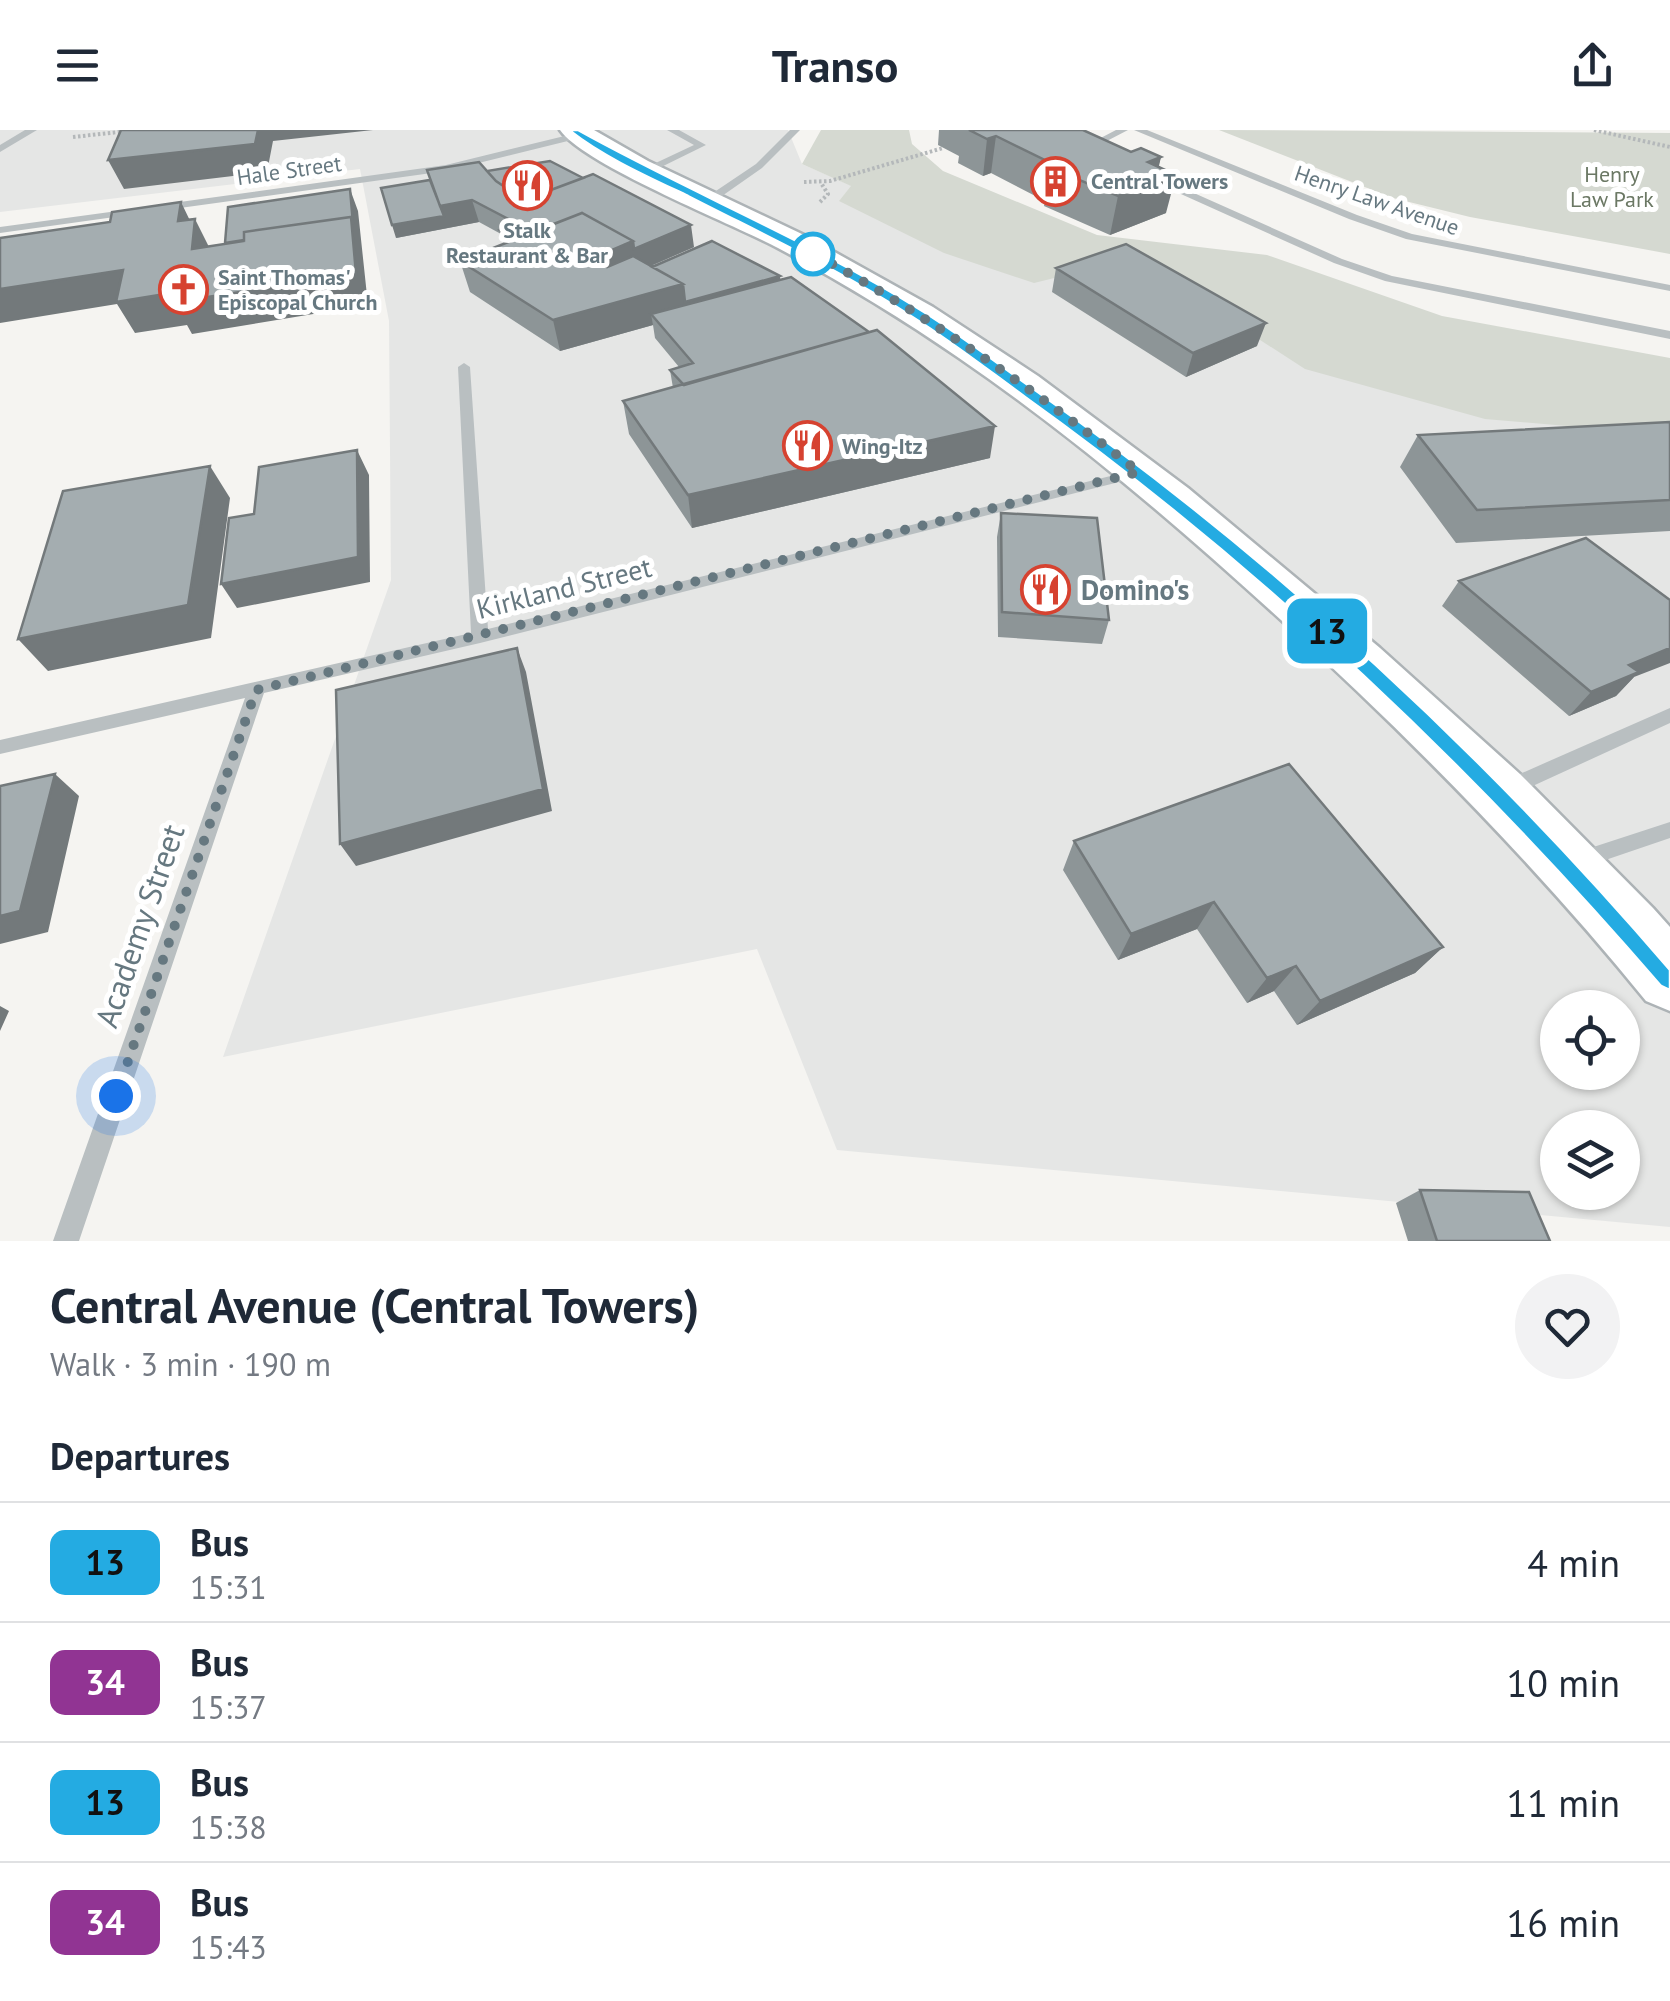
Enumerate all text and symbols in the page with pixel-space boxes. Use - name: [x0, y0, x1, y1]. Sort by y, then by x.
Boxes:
- text: Transo: [772, 36, 898, 94]
- icon: menu: [50, 38, 105, 93]
- icon: share: [1565, 38, 1620, 93]
- street label: Hale Street: [235, 149, 344, 191]
- building icon: Central Towers: [1030, 155, 1082, 207]
- street label: Henry Law Avenue: [1291, 159, 1463, 241]
- restaurant icon: Stalk Restaurant & Bar: [501, 160, 553, 212]
- park label: Henry Law Park: [1570, 160, 1654, 213]
- place label: Central Towers: [1091, 167, 1228, 195]
- place label: Stalk Restaurant & Bar: [446, 216, 608, 269]
- unlabelled marker: [792, 233, 834, 275]
- place label: Saint Thomas' Episcopal Church: [218, 263, 377, 316]
- church icon: Saint Thomas' Episcopal Church: [157, 264, 209, 316]
- restaurant icon: Wing-Itz: [781, 420, 833, 472]
- place label: Wing-Itz: [842, 432, 923, 460]
- street label: Kirkland Street: [473, 548, 656, 627]
- restaurant icon: Domino's: [1020, 564, 1072, 616]
- place label: Domino's: [1081, 571, 1190, 608]
- line badge: 13: [1282, 598, 1372, 664]
- text: 13: [1307, 608, 1347, 654]
- street label: Academy Street: [85, 818, 193, 1033]
- map controls: [1540, 990, 1640, 1210]
- button: locate: [1540, 990, 1640, 1090]
- your location: [91, 1071, 141, 1121]
- button: layers: [1540, 1110, 1640, 1210]
- text: Central Avenue (Central Towers): [50, 1274, 700, 1336]
- button: heart: [1515, 1274, 1620, 1379]
- text: Walk · 3 min · 190 m: [50, 1343, 331, 1385]
- text: Departures: [50, 1431, 230, 1480]
- text: Bus: [190, 1517, 249, 1566]
- text: 4 min: [1527, 1538, 1620, 1587]
- text: 13: [85, 1539, 125, 1585]
- text: 15:31: [190, 1566, 267, 1608]
- text: Bus: [190, 1637, 249, 1686]
- text: 10 min: [1507, 1658, 1620, 1707]
- text: 34: [85, 1659, 125, 1705]
- text: 15:37: [190, 1686, 267, 1728]
- text: Bus: [190, 1757, 249, 1806]
- text: 11 min: [1507, 1778, 1620, 1827]
- text: 13: [85, 1779, 125, 1825]
- text: 15:38: [190, 1806, 267, 1848]
- text: Bus: [190, 1877, 249, 1926]
- text: 16 min: [1507, 1898, 1620, 1947]
- text: 34: [85, 1899, 125, 1945]
- text: 15:43: [190, 1926, 267, 1968]

